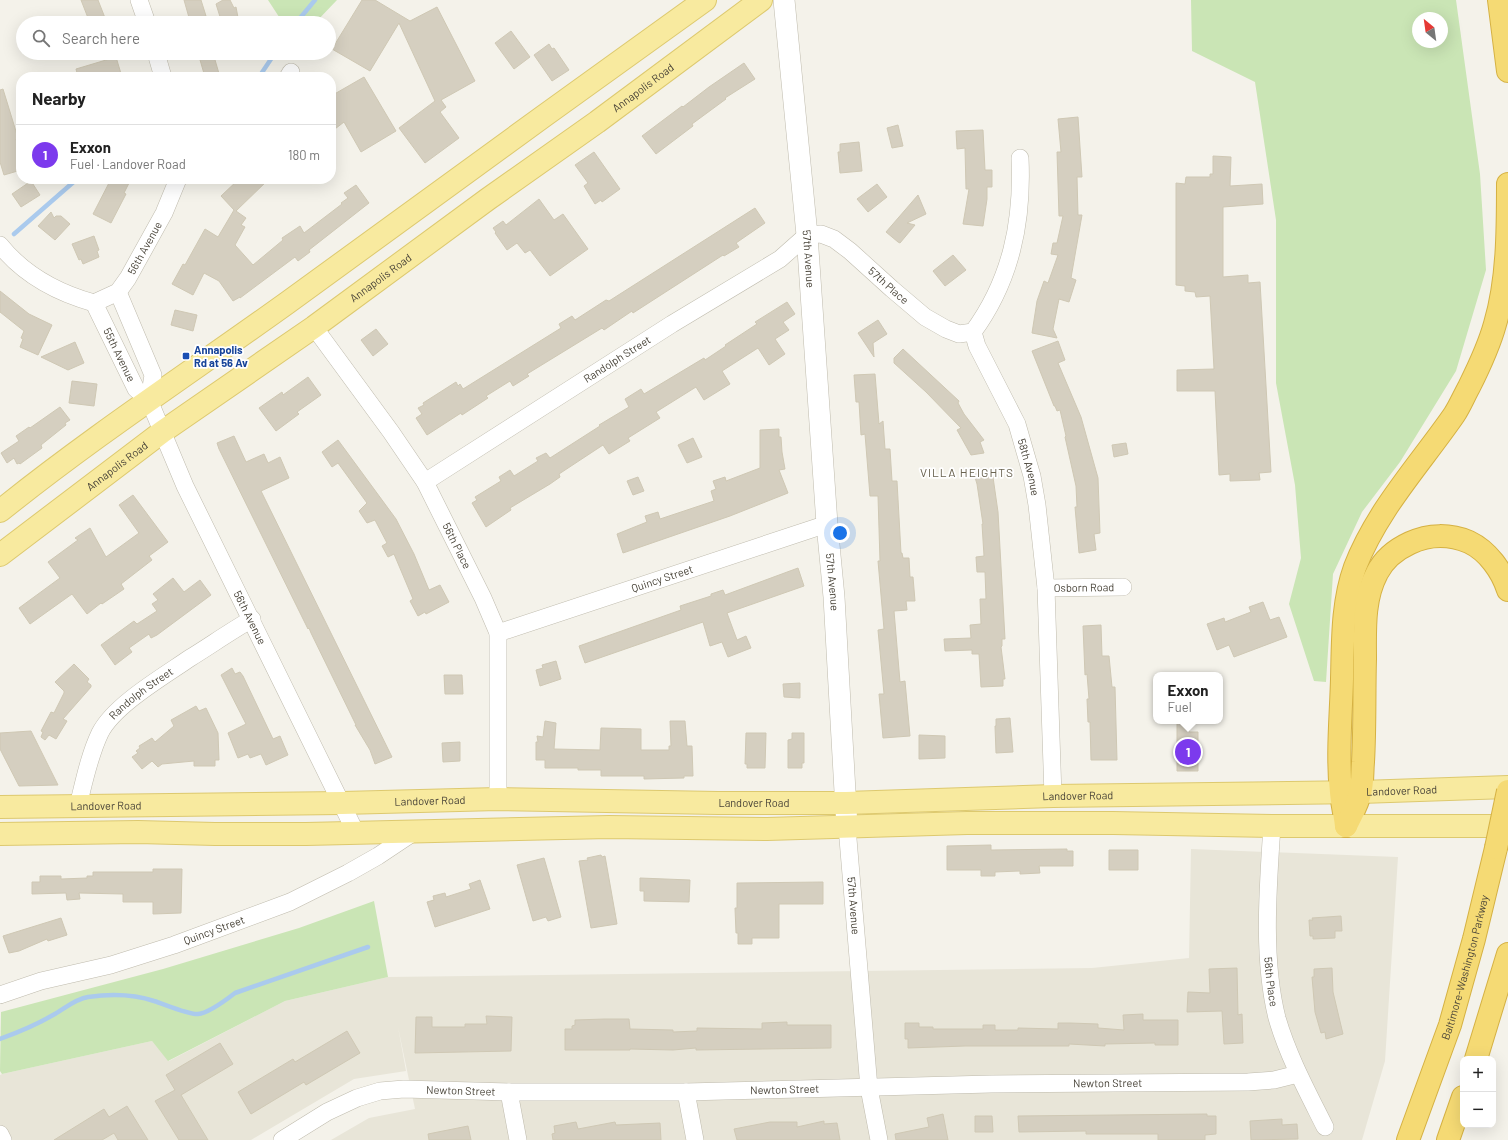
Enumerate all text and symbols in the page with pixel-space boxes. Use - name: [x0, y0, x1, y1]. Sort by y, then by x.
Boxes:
- north arrow: [1412, 12, 1448, 48]
- search box: [16, 16, 336, 60]
- icon: search: [30, 27, 52, 49]
- text: Search here: [62, 29, 140, 47]
- street label: Annapolis Road: [609, 60, 676, 114]
- text: Nearby: [32, 88, 86, 108]
- text: Exxon: [70, 138, 111, 156]
- text: 1: [43, 147, 47, 163]
- text: 180 m: [288, 147, 320, 163]
- text: Fuel · Landover Road: [70, 156, 186, 172]
- street label: 56th Avenue: [124, 219, 164, 276]
- street label: 57th Avenue: [801, 229, 818, 288]
- street label: Annapolis Road: [347, 251, 414, 304]
- street label: 57th Place: [866, 264, 912, 306]
- street label: 55th Avenue: [101, 326, 139, 384]
- street label: Randolph Street: [581, 332, 653, 385]
- place label: Annapolis Rd at 56 Av: [194, 343, 248, 369]
- marker: Annapolis Rd at 56 Av: [181, 351, 191, 361]
- street label: 58th Avenue: [1016, 437, 1042, 497]
- street label: Annapolis Road: [84, 438, 150, 493]
- district label: VILLA HEIGHTS: [920, 465, 1014, 479]
- street label: 56th Place: [440, 520, 474, 571]
- your location: [830, 523, 850, 543]
- street label: 57th Avenue: [824, 552, 842, 611]
- street label: Quincy Street: [630, 562, 694, 594]
- street label: Osborn Road: [1054, 580, 1114, 594]
- street label: 56th Avenue: [232, 588, 269, 647]
- street label: Randolph Street: [106, 664, 175, 722]
- popup: [1153, 672, 1223, 724]
- text: Exxon: [1168, 681, 1208, 699]
- text: Fuel: [1168, 699, 1192, 715]
- pin: 1: [1175, 737, 1201, 767]
- street label: Landover Road: [1366, 782, 1437, 798]
- street label: Landover Road: [1042, 788, 1113, 802]
- street label: Landover Road: [394, 793, 466, 808]
- street label: Landover Road: [718, 796, 789, 809]
- street label: Landover Road: [70, 798, 142, 812]
- street label: 57th Avenue: [845, 876, 863, 935]
- street label: Baltimore-Washington Parkway: [1438, 893, 1490, 1041]
- street label: Quincy Street: [182, 912, 246, 947]
- street label: 58th Place: [1262, 957, 1281, 1008]
- map controls: [1460, 1056, 1496, 1128]
- button: +: [1460, 1056, 1496, 1092]
- street label: Newton Street: [1073, 1076, 1142, 1089]
- street label: Newton Street: [750, 1082, 819, 1096]
- street label: Newton Street: [426, 1083, 496, 1098]
- button: −: [1460, 1092, 1496, 1128]

